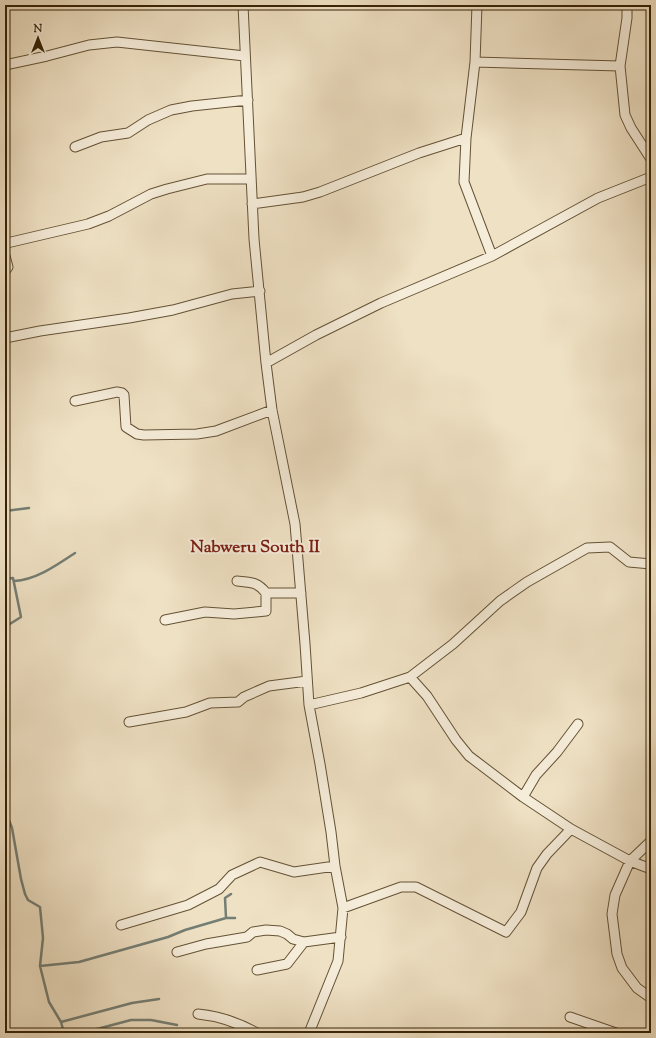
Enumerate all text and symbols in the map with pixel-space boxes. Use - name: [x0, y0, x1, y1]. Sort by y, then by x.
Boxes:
- north arrow: [18, 18, 58, 58]
- text: N: [33, 21, 43, 37]
- district label: Nabweru South II: [190, 536, 320, 560]

